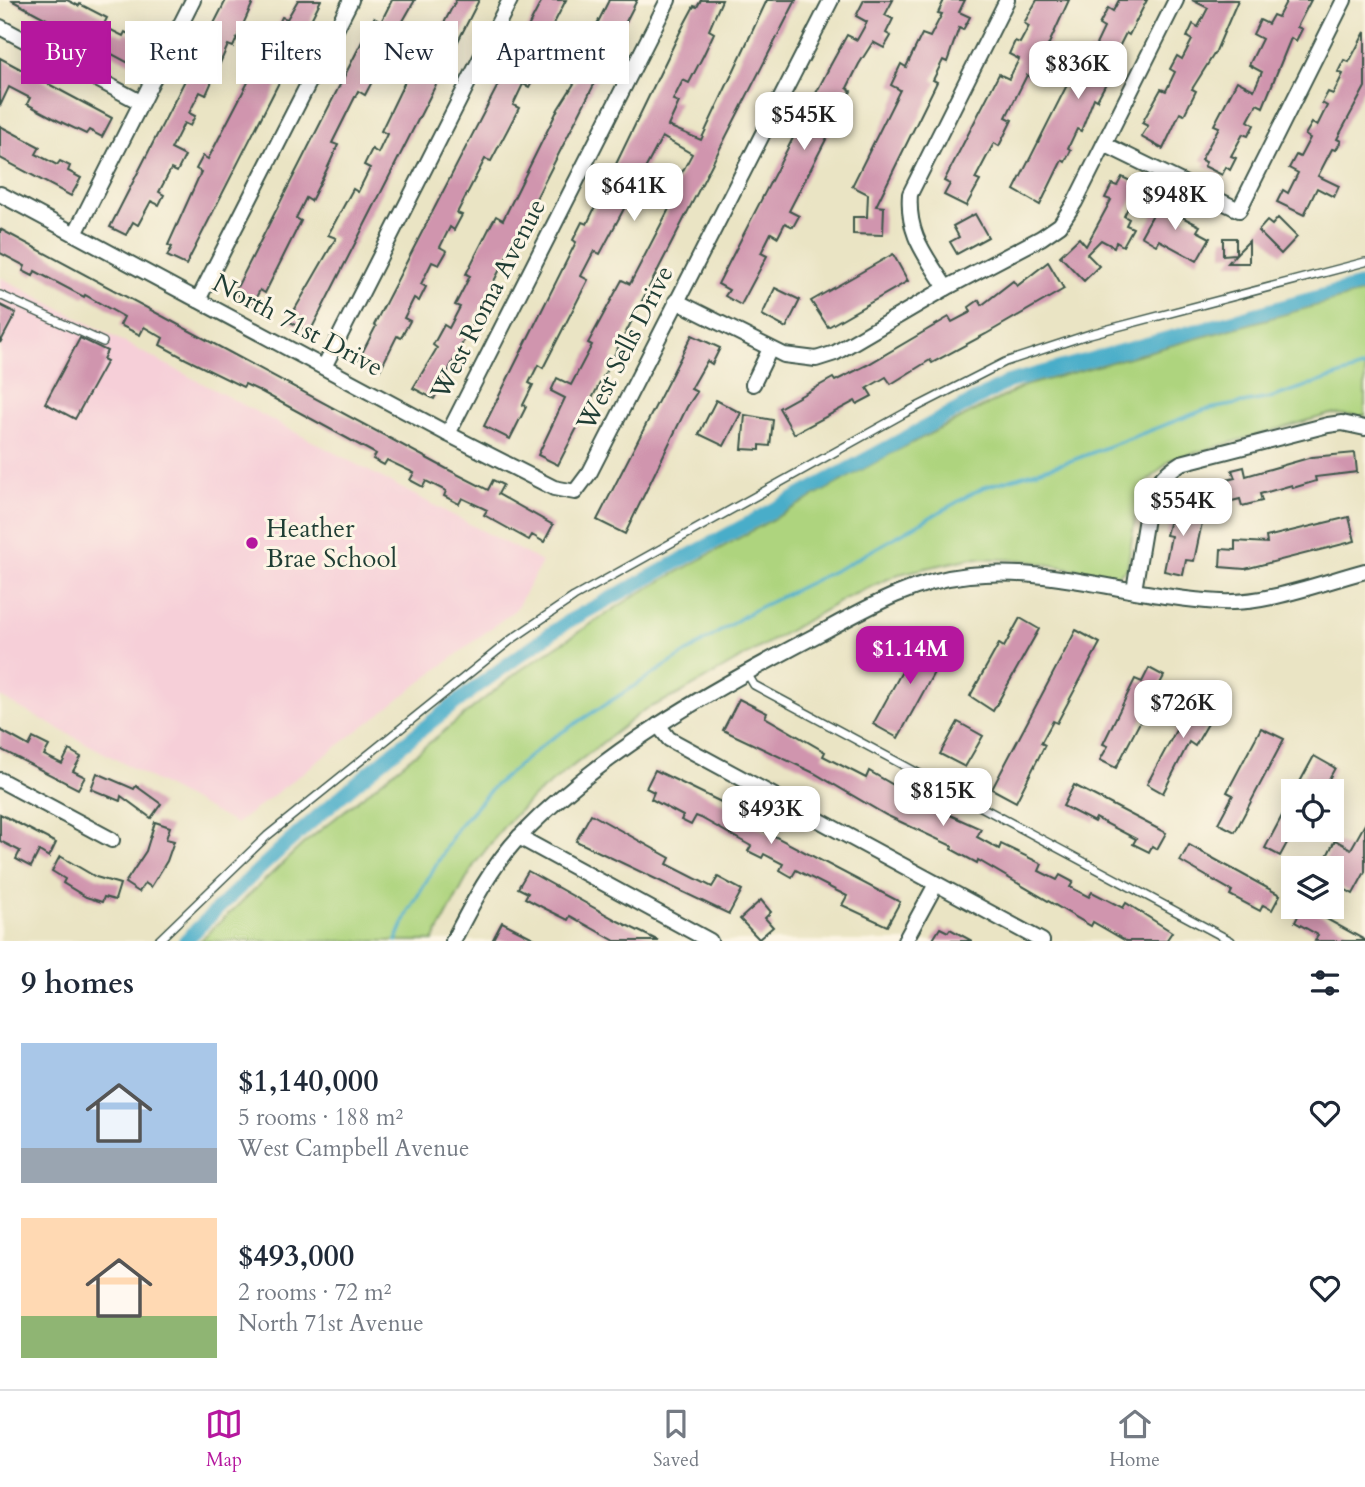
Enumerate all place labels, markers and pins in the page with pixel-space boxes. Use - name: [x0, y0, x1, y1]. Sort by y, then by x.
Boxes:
- pin: $836K: [1029, 42, 1127, 101]
- pin: $545K: [755, 92, 853, 152]
- pin: $641K: [585, 164, 683, 223]
- pin: $948K: [1126, 173, 1224, 232]
- pin: $554K: [1134, 478, 1232, 538]
- place label: Heather Brae School: [266, 511, 397, 576]
- marker: Heather Brae School: [244, 535, 260, 551]
- pin: $1.14M: [853, 626, 967, 686]
- pin: $726K: [1134, 680, 1232, 740]
- pin: $815K: [894, 768, 992, 828]
- pin: $493K: [722, 786, 820, 846]

